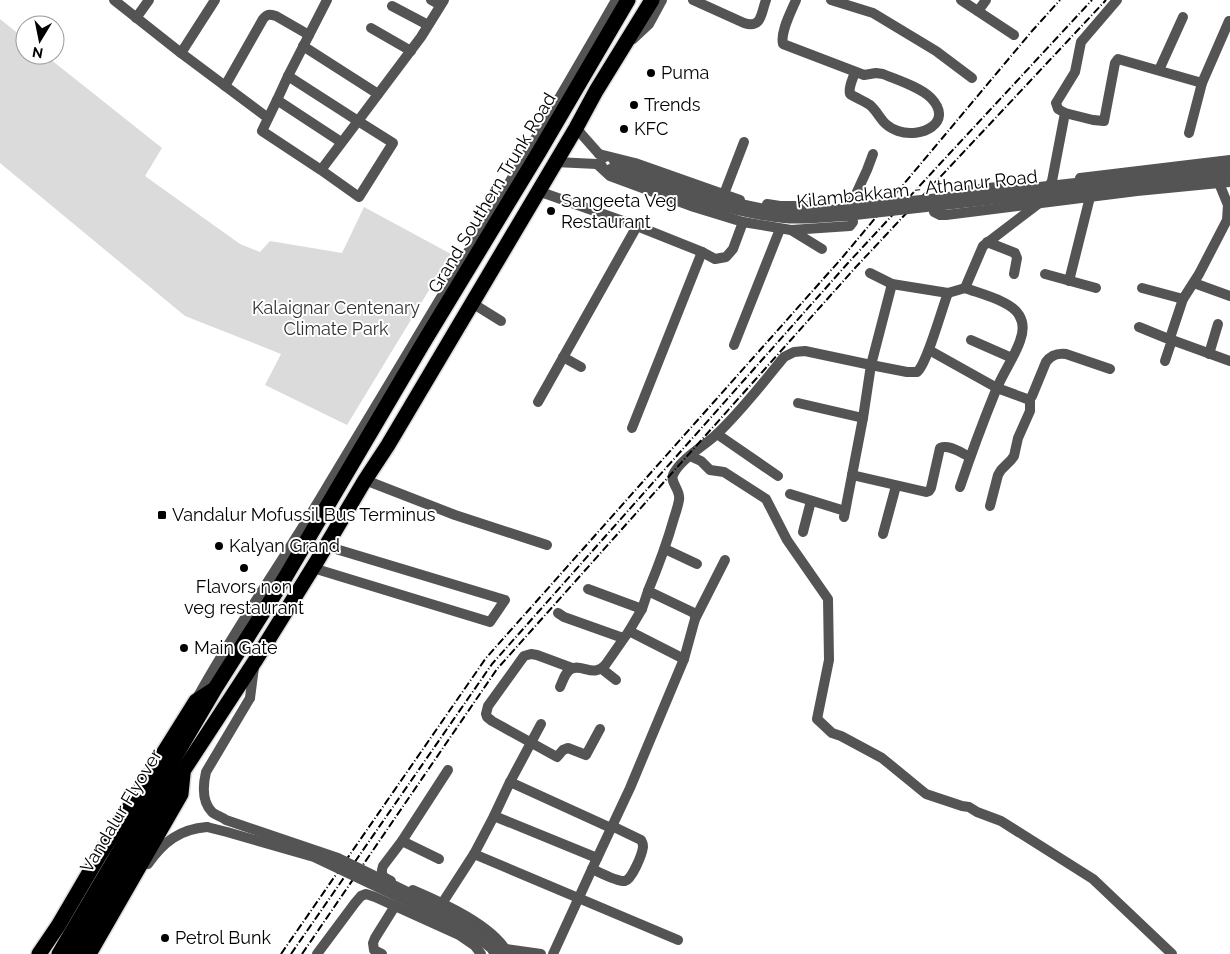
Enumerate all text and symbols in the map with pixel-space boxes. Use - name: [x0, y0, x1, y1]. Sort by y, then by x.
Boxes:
- north arrow: [15, 15, 65, 65]
- text: N: [31, 44, 44, 62]
- place label: Puma: [661, 62, 709, 83]
- marker: Puma: [645, 67, 657, 79]
- street label: Grand Southern Trunk Road: [423, 89, 560, 297]
- place label: Trends: [644, 94, 701, 115]
- marker: Trends: [628, 99, 640, 111]
- place label: KFC: [634, 118, 668, 139]
- marker: KFC: [618, 123, 630, 135]
- street label: Kilambakkam - Athanur Road: [795, 165, 1039, 212]
- place label: Sangeeta Veg Restaurant: [561, 190, 677, 232]
- marker: Sangeeta Veg Restaurant: [545, 205, 557, 217]
- park label: Kalaignar Centenary Climate Park: [252, 297, 420, 339]
- place label: Vandalur Mofussil Bus Terminus: [172, 504, 436, 525]
- marker: Vandalur Mofussil Bus Terminus: [156, 509, 168, 521]
- place label: Kalyan Grand: [229, 535, 340, 556]
- marker: Kalyan Grand: [213, 540, 225, 552]
- marker: Flavors non veg restaurant: [238, 562, 250, 574]
- place label: Flavors non veg restaurant: [184, 576, 304, 618]
- place label: Main Gate: [194, 637, 278, 658]
- marker: Main Gate: [178, 642, 190, 654]
- street label: Vandalur Flyover: [76, 745, 166, 876]
- place label: Petrol Bunk: [175, 927, 271, 948]
- marker: Petrol Bunk: [159, 932, 171, 944]

